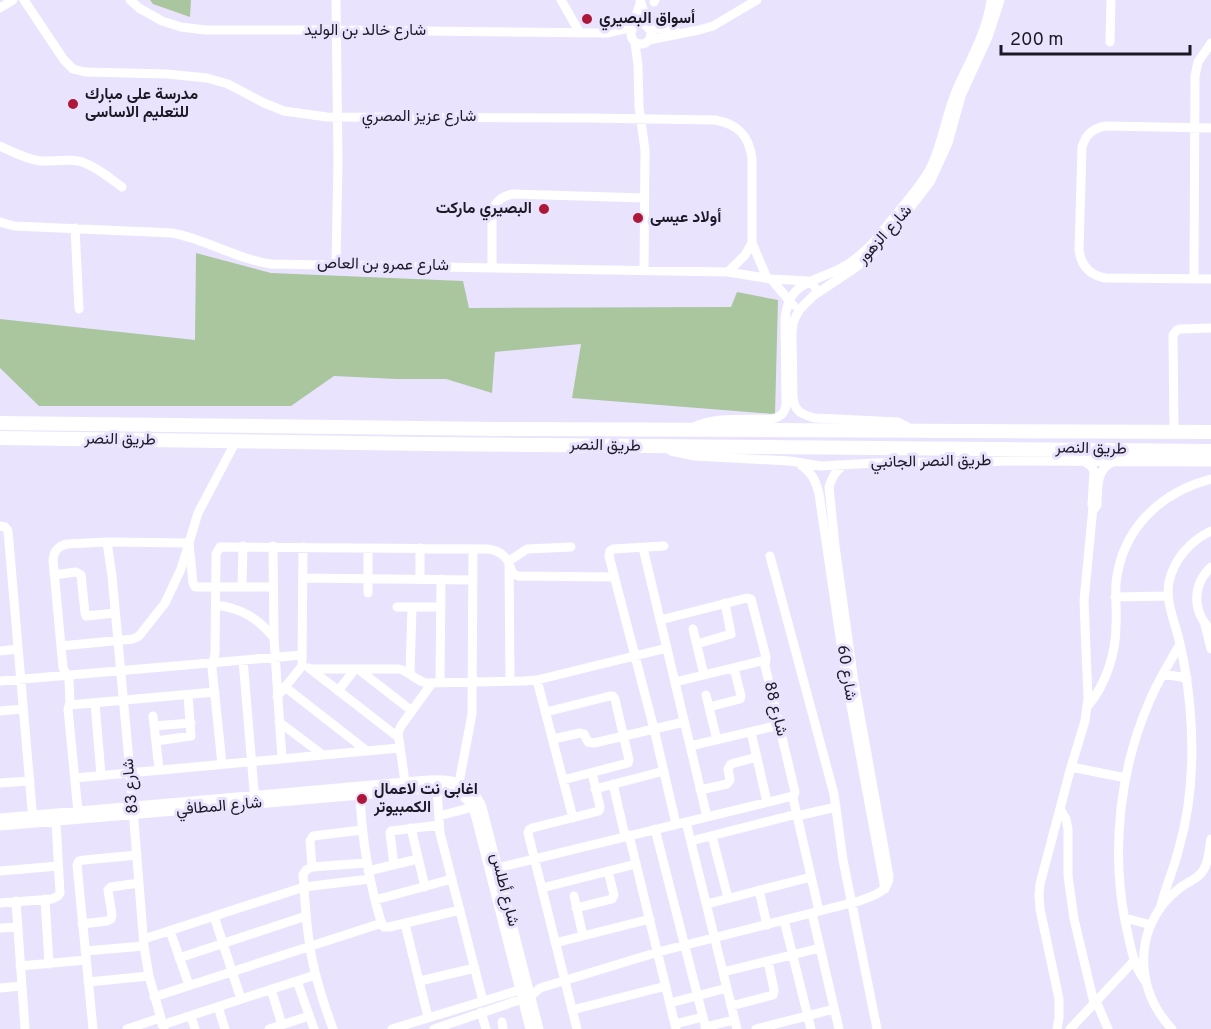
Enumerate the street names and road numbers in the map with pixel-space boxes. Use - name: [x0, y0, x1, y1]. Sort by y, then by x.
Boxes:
- street label: شارع خالد بن الوليد: [304, 21, 426, 41]
- street label: شارع عزيز المصري: [362, 107, 476, 129]
- street label: شارع الزهور: [853, 201, 917, 270]
- street label: شارع عمرو بن العاص: [317, 254, 449, 276]
- street label: طريق النصر: [83, 429, 156, 451]
- street label: طريق النصر: [568, 435, 641, 457]
- street label: طريق النصر: [1054, 438, 1127, 460]
- street label: طريق النصر الجانبي: [871, 451, 991, 475]
- street label: شارع 60: [832, 644, 860, 702]
- street label: شارع 88: [759, 680, 791, 738]
- street label: شارع 83: [119, 758, 143, 814]
- street label: شارع المطافي: [175, 793, 263, 823]
- street label: شارع أطلس: [485, 851, 523, 929]

